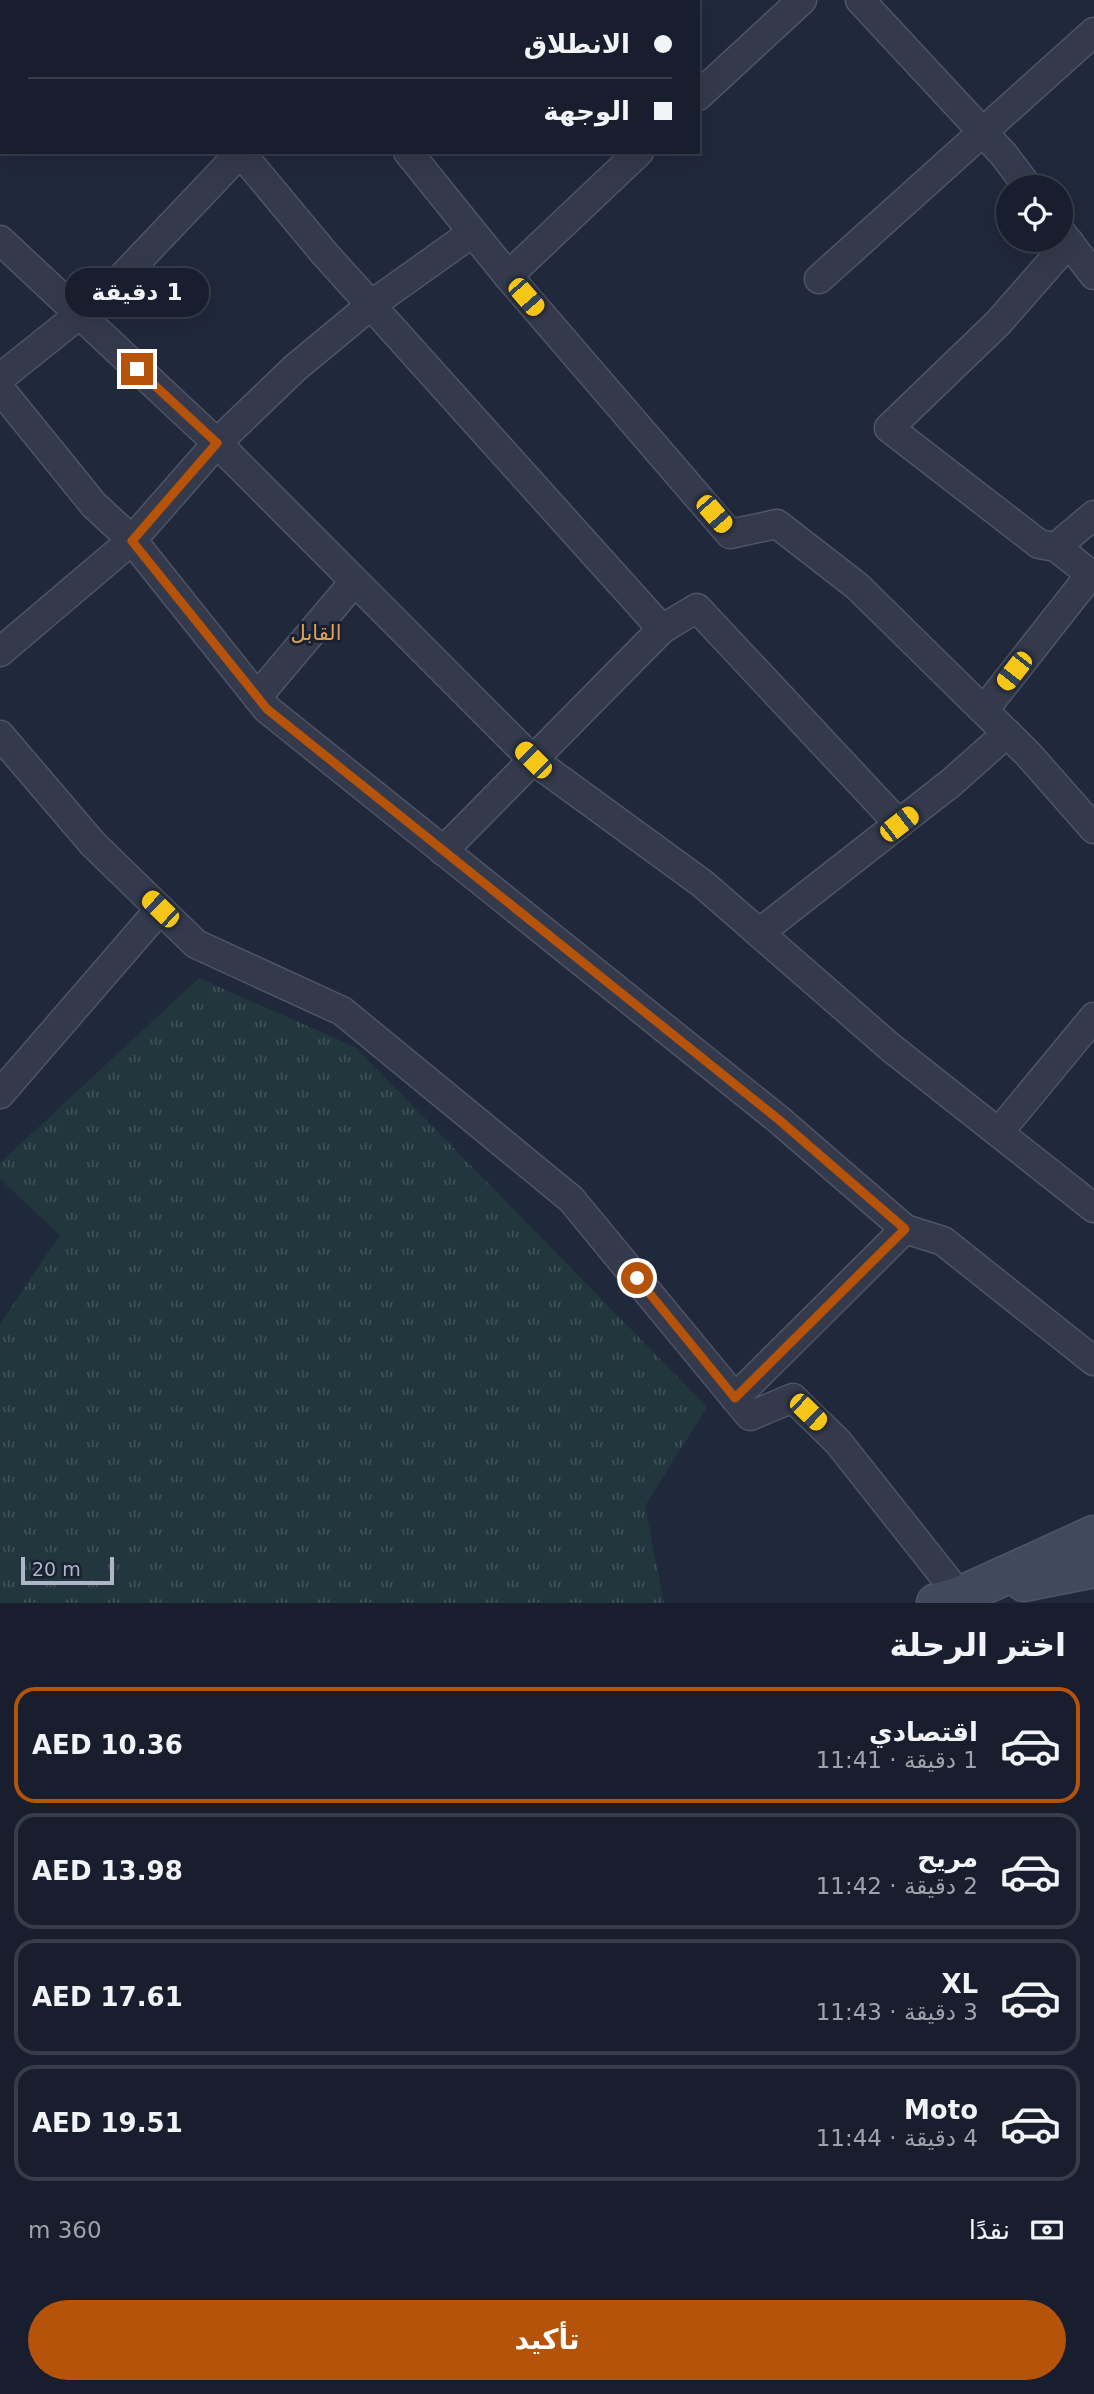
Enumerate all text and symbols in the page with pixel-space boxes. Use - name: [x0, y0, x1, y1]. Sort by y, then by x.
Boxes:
- text: الانطلاق: [524, 29, 630, 59]
- text: الوجهة: [543, 96, 630, 126]
- map controls: [996, 175, 1073, 252]
- button: locate: [996, 175, 1073, 252]
- callout: 1 دقيقة: [65, 268, 209, 316]
- car: [505, 274, 548, 320]
- text: 1 دقيقة: [92, 279, 182, 305]
- route end: [121, 353, 153, 385]
- car: [693, 491, 736, 537]
- district label: القابل: [290, 621, 342, 645]
- car: [993, 648, 1036, 694]
- car: [511, 738, 556, 782]
- car: [876, 803, 923, 845]
- car: [138, 887, 183, 931]
- route start: [621, 1262, 653, 1294]
- car: [786, 1390, 831, 1434]
- scale bar: [21, 1554, 114, 1586]
- text: 20 m: [32, 1558, 81, 1580]
- text: اختر الرحلة: [889, 1626, 1066, 1664]
- icon: car: [999, 1714, 1062, 1777]
- text: اقتصادي: [869, 1717, 978, 1747]
- text: AED 10.36: [32, 1730, 183, 1760]
- text: 1 دقيقة · 11:41: [816, 1747, 978, 1773]
- icon: car: [999, 1840, 1062, 1903]
- text: مريح: [917, 1843, 978, 1873]
- text: AED 13.98: [32, 1856, 183, 1886]
- text: 2 دقيقة · 11:42: [816, 1873, 978, 1899]
- icon: car: [999, 1966, 1062, 2029]
- text: XL: [941, 1969, 978, 1999]
- text: AED 17.61: [32, 1982, 183, 2012]
- text: 3 دقيقة · 11:43: [816, 1999, 978, 2025]
- icon: car: [999, 2092, 1062, 2155]
- text: Moto: [904, 2095, 978, 2125]
- text: AED 19.51: [32, 2108, 183, 2138]
- text: 4 دقيقة · 11:44: [816, 2125, 978, 2151]
- icon: cash: [1028, 2211, 1066, 2249]
- text: نقدًا: [969, 2215, 1010, 2245]
- text: 360 m: [28, 2217, 102, 2243]
- button: تأكيد: [28, 2300, 1066, 2380]

